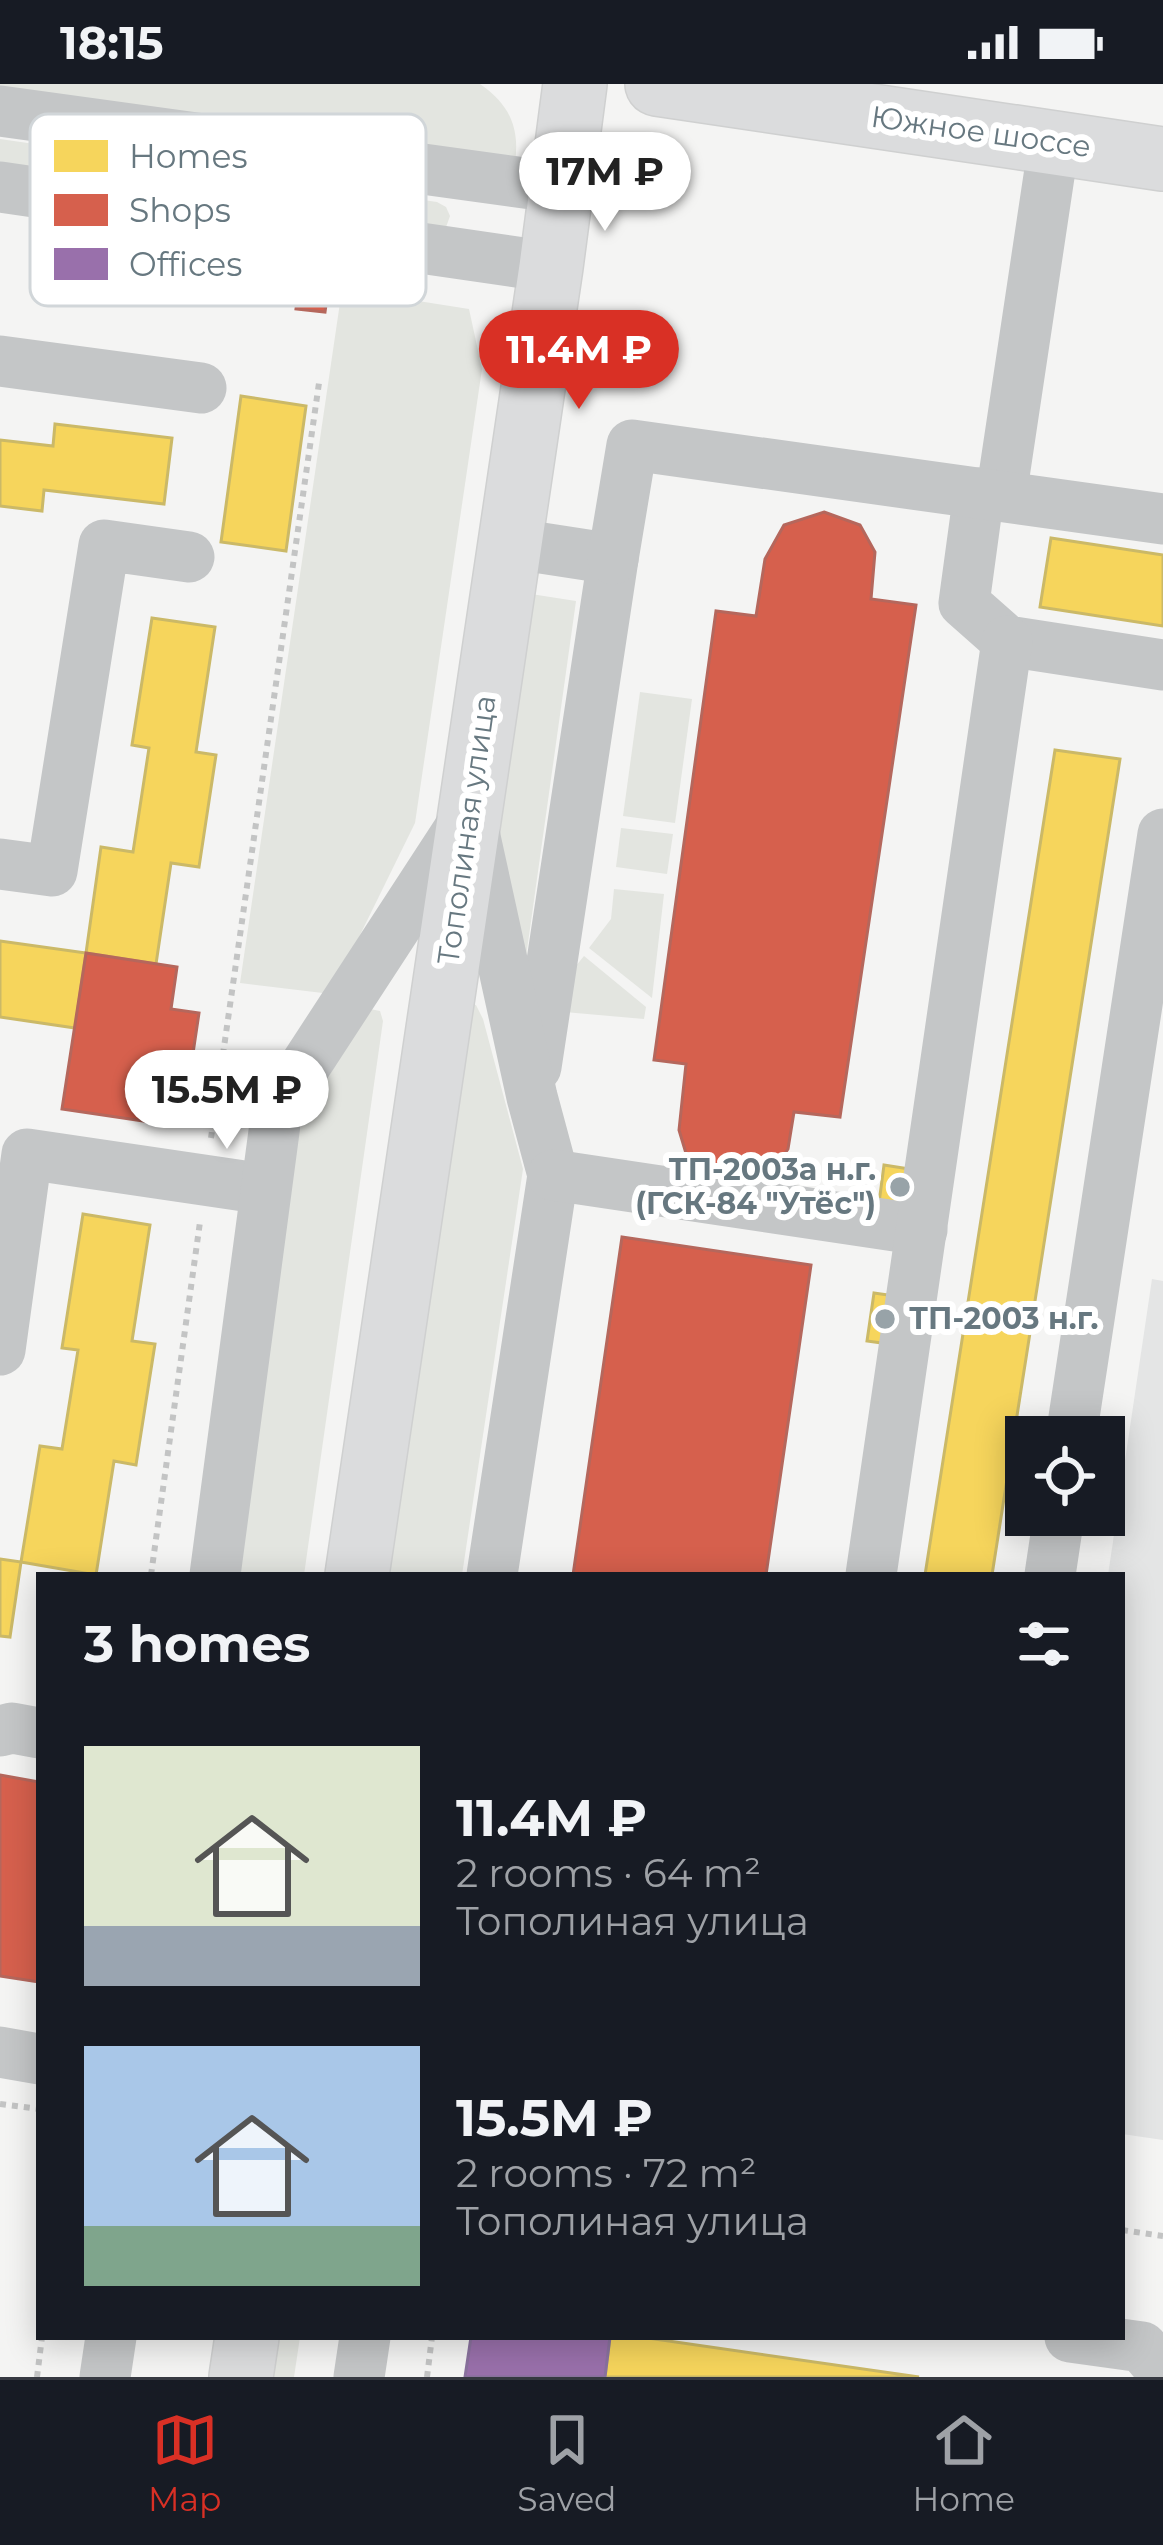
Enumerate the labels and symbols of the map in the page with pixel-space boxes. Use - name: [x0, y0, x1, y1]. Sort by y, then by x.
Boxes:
- street label: Южное шоссе: [869, 98, 1093, 165]
- legend: [30, 114, 426, 306]
- pin: 17M ₽: [521, 132, 689, 234]
- text: Homes: [129, 136, 248, 176]
- text: Shops: [129, 190, 231, 230]
- text: Offices: [129, 244, 242, 284]
- pin: 11.4M ₽: [468, 310, 690, 412]
- street label: Тополиная улица: [429, 693, 504, 967]
- pin: 15.5M ₽: [116, 1050, 338, 1152]
- place label: ТП-2003а н.г. (ГСК-84 "Утёс"): [635, 1151, 876, 1222]
- marker: ТП-2003а н.г. (ГСК-84 "Утёс"): [887, 1174, 913, 1200]
- place label: ТП-2003 н.г.: [909, 1300, 1098, 1337]
- marker: ТП-2003 н.г.: [872, 1306, 898, 1332]

